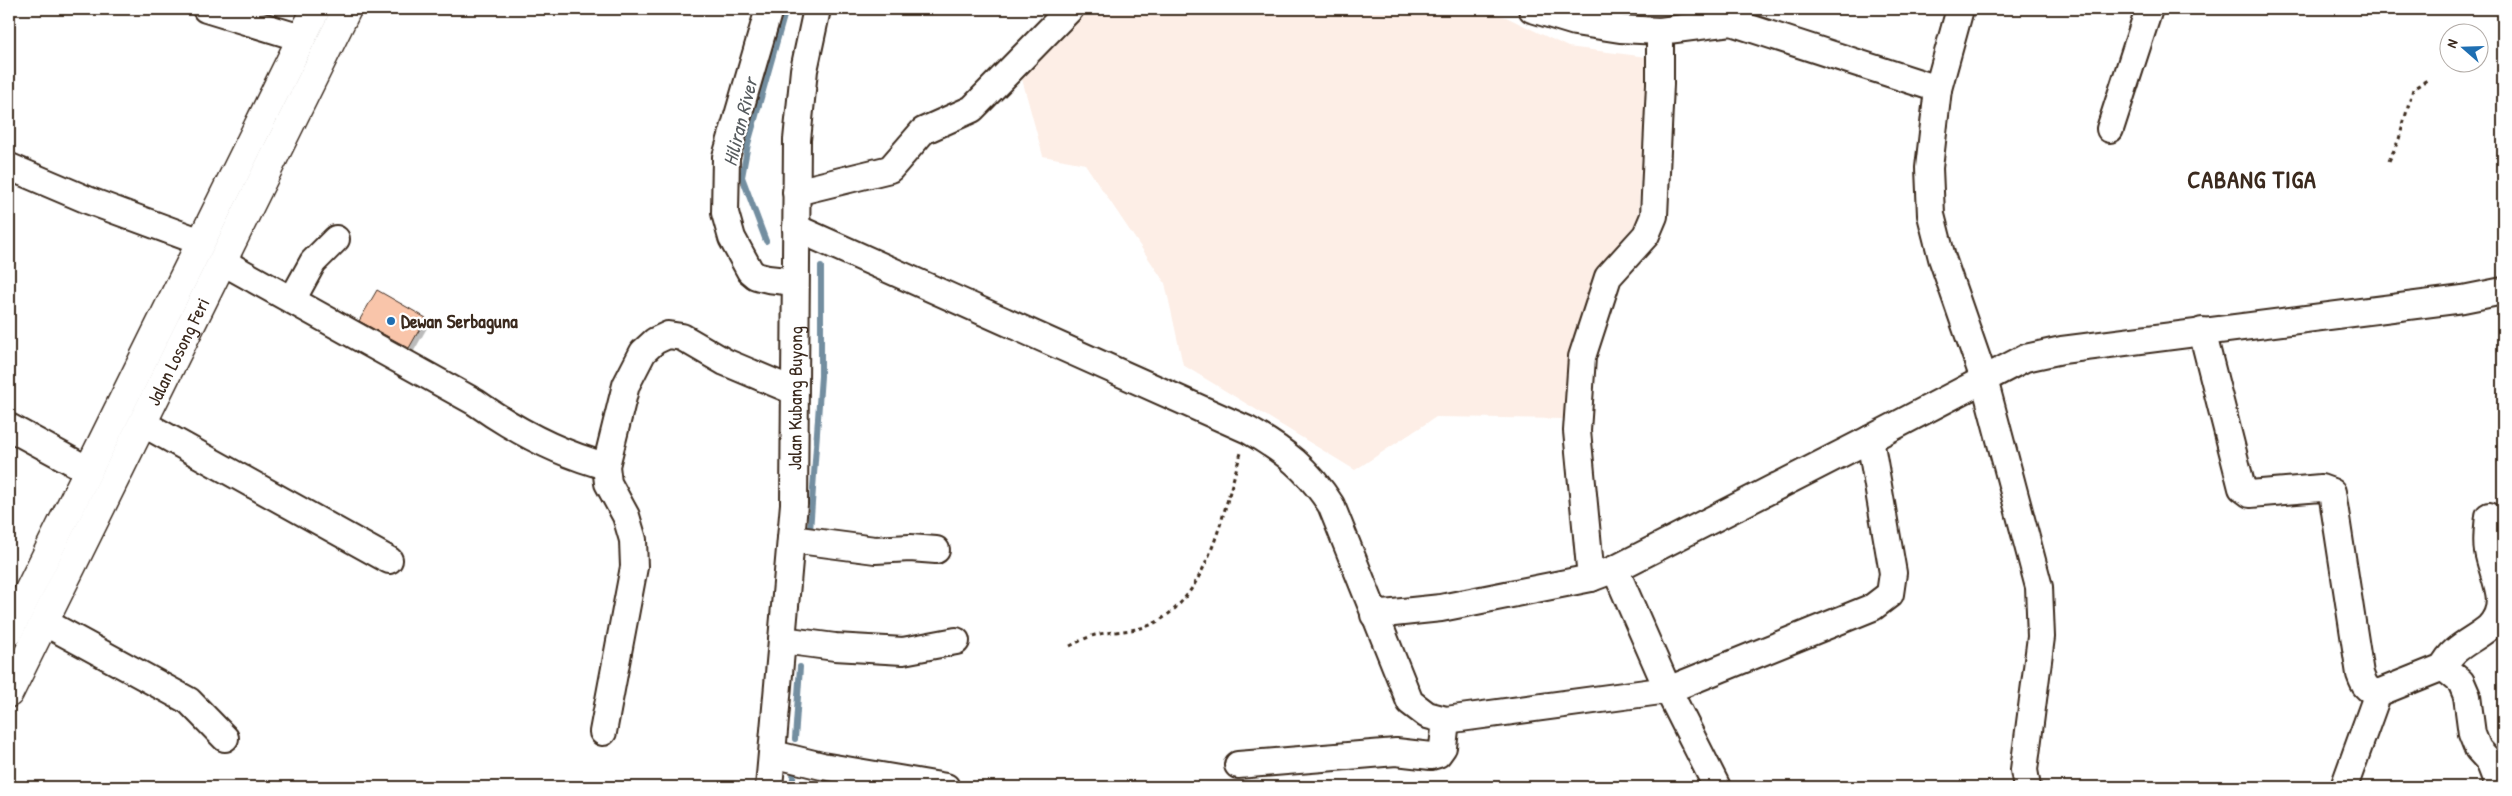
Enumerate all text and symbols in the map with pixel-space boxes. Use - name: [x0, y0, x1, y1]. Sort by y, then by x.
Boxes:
- north arrow: [2440, 22, 2490, 72]
- text: N: [2441, 36, 2462, 50]
- water label: Hiliran River: [716, 73, 764, 169]
- district label: CABANG TIGA: [2187, 163, 2317, 195]
- street label: Jalan Losong Feri: [140, 293, 215, 410]
- place label: Dewan Serbaguna: [401, 308, 518, 335]
- marker: Dewan Serbaguna: [385, 315, 397, 327]
- street label: Jalan Kubang Buyong: [781, 326, 808, 470]

